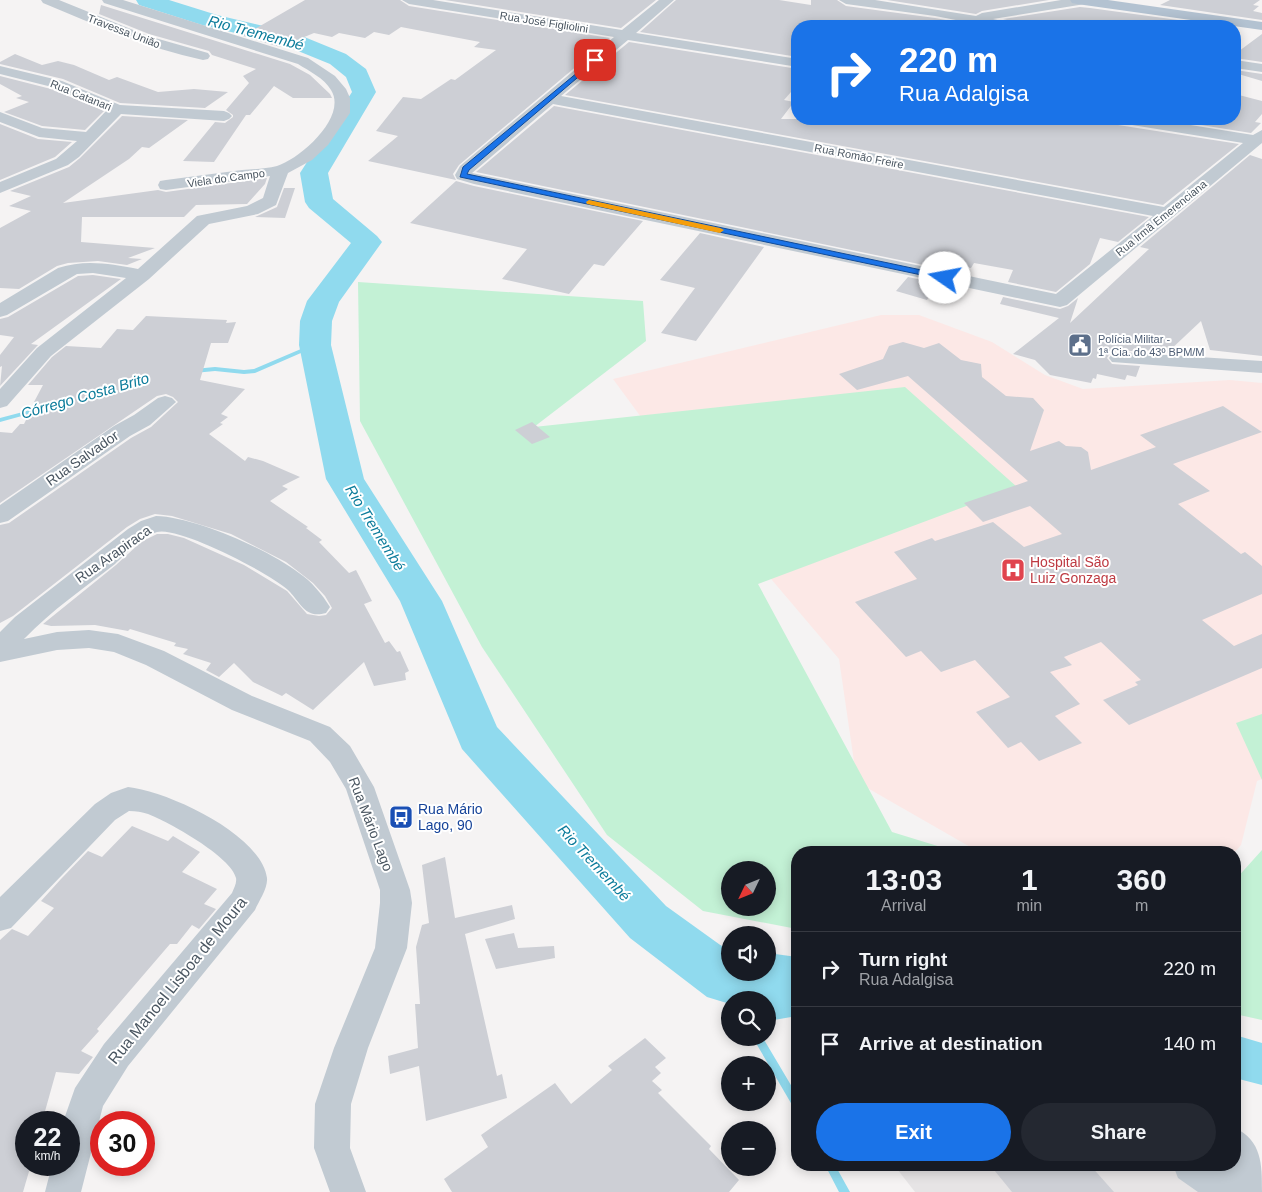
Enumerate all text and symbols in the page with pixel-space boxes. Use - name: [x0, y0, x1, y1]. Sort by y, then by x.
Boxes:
- street label: Rua José Figliolini: [499, 9, 589, 35]
- street label: Travessa União: [86, 12, 162, 50]
- water label: Rio Tremembé: [207, 12, 306, 53]
- pin: [574, 39, 616, 81]
- icon: right: [816, 40, 881, 105]
- text: 220 m: [899, 40, 998, 79]
- icon: arrive: [581, 46, 609, 74]
- street label: Rua Catanari: [49, 77, 113, 113]
- text: Rua Adalgisa: [899, 81, 1029, 106]
- street label: Rua Romão Freire: [813, 141, 905, 171]
- street label: Viela do Campo: [187, 167, 265, 189]
- street label: Rua Irmã Emerenciana: [1113, 177, 1209, 258]
- position arrow: [918, 251, 970, 303]
- public building icon: Polícia Militar - 1ª Cia. do 43º BPM/M: [1067, 332, 1093, 358]
- place label: Polícia Militar - 1ª Cia. do 43º BPM/M: [1098, 333, 1205, 358]
- water label: Córrego Costa Brito: [19, 369, 151, 422]
- street label: Rua Salvador: [43, 427, 122, 489]
- water label: Rio Tremembé: [342, 482, 409, 574]
- street label: Rua Arapiraca: [72, 522, 154, 586]
- place label: Hospital São Luiz Gonzaga: [1030, 554, 1117, 586]
- hospital icon: Hospital São Luiz Gonzaga: [1000, 557, 1026, 583]
- street label: Rua Mário Lago: [346, 775, 396, 874]
- place label: Rua Mário Lago, 90: [418, 801, 483, 833]
- bus stop icon: Rua Mário Lago, 90: [388, 804, 414, 830]
- water label: Rio Tremembé: [555, 821, 634, 904]
- north arrow: [721, 861, 776, 916]
- map controls: [721, 861, 776, 1176]
- text: 13:03: [865, 863, 942, 896]
- text: 1: [1021, 863, 1038, 896]
- text: 360: [1117, 863, 1167, 896]
- street label: Rua Manoel Lisboa de Moura: [105, 893, 250, 1067]
- text: Arrival: [881, 897, 926, 914]
- text: min: [1016, 897, 1042, 914]
- text: m: [1135, 897, 1148, 914]
- button: sound: [721, 926, 776, 981]
- text: Turn right: [859, 949, 947, 970]
- icon: right: [816, 955, 844, 983]
- text: 220 m: [1163, 958, 1216, 979]
- text: Rua Adalgisa: [859, 971, 953, 988]
- button: search: [721, 991, 776, 1046]
- icon: arrive: [816, 1030, 844, 1058]
- text: Arrive at destination: [859, 1033, 1043, 1054]
- text: 140 m: [1163, 1033, 1216, 1054]
- button: +: [721, 1056, 776, 1111]
- button: Exit: [816, 1103, 1011, 1161]
- button: Share: [1021, 1103, 1216, 1161]
- speed limit sign: 30: [90, 1111, 155, 1176]
- button: −: [721, 1121, 776, 1176]
- text: 22: [34, 1123, 61, 1151]
- text: km/h: [34, 1149, 61, 1163]

